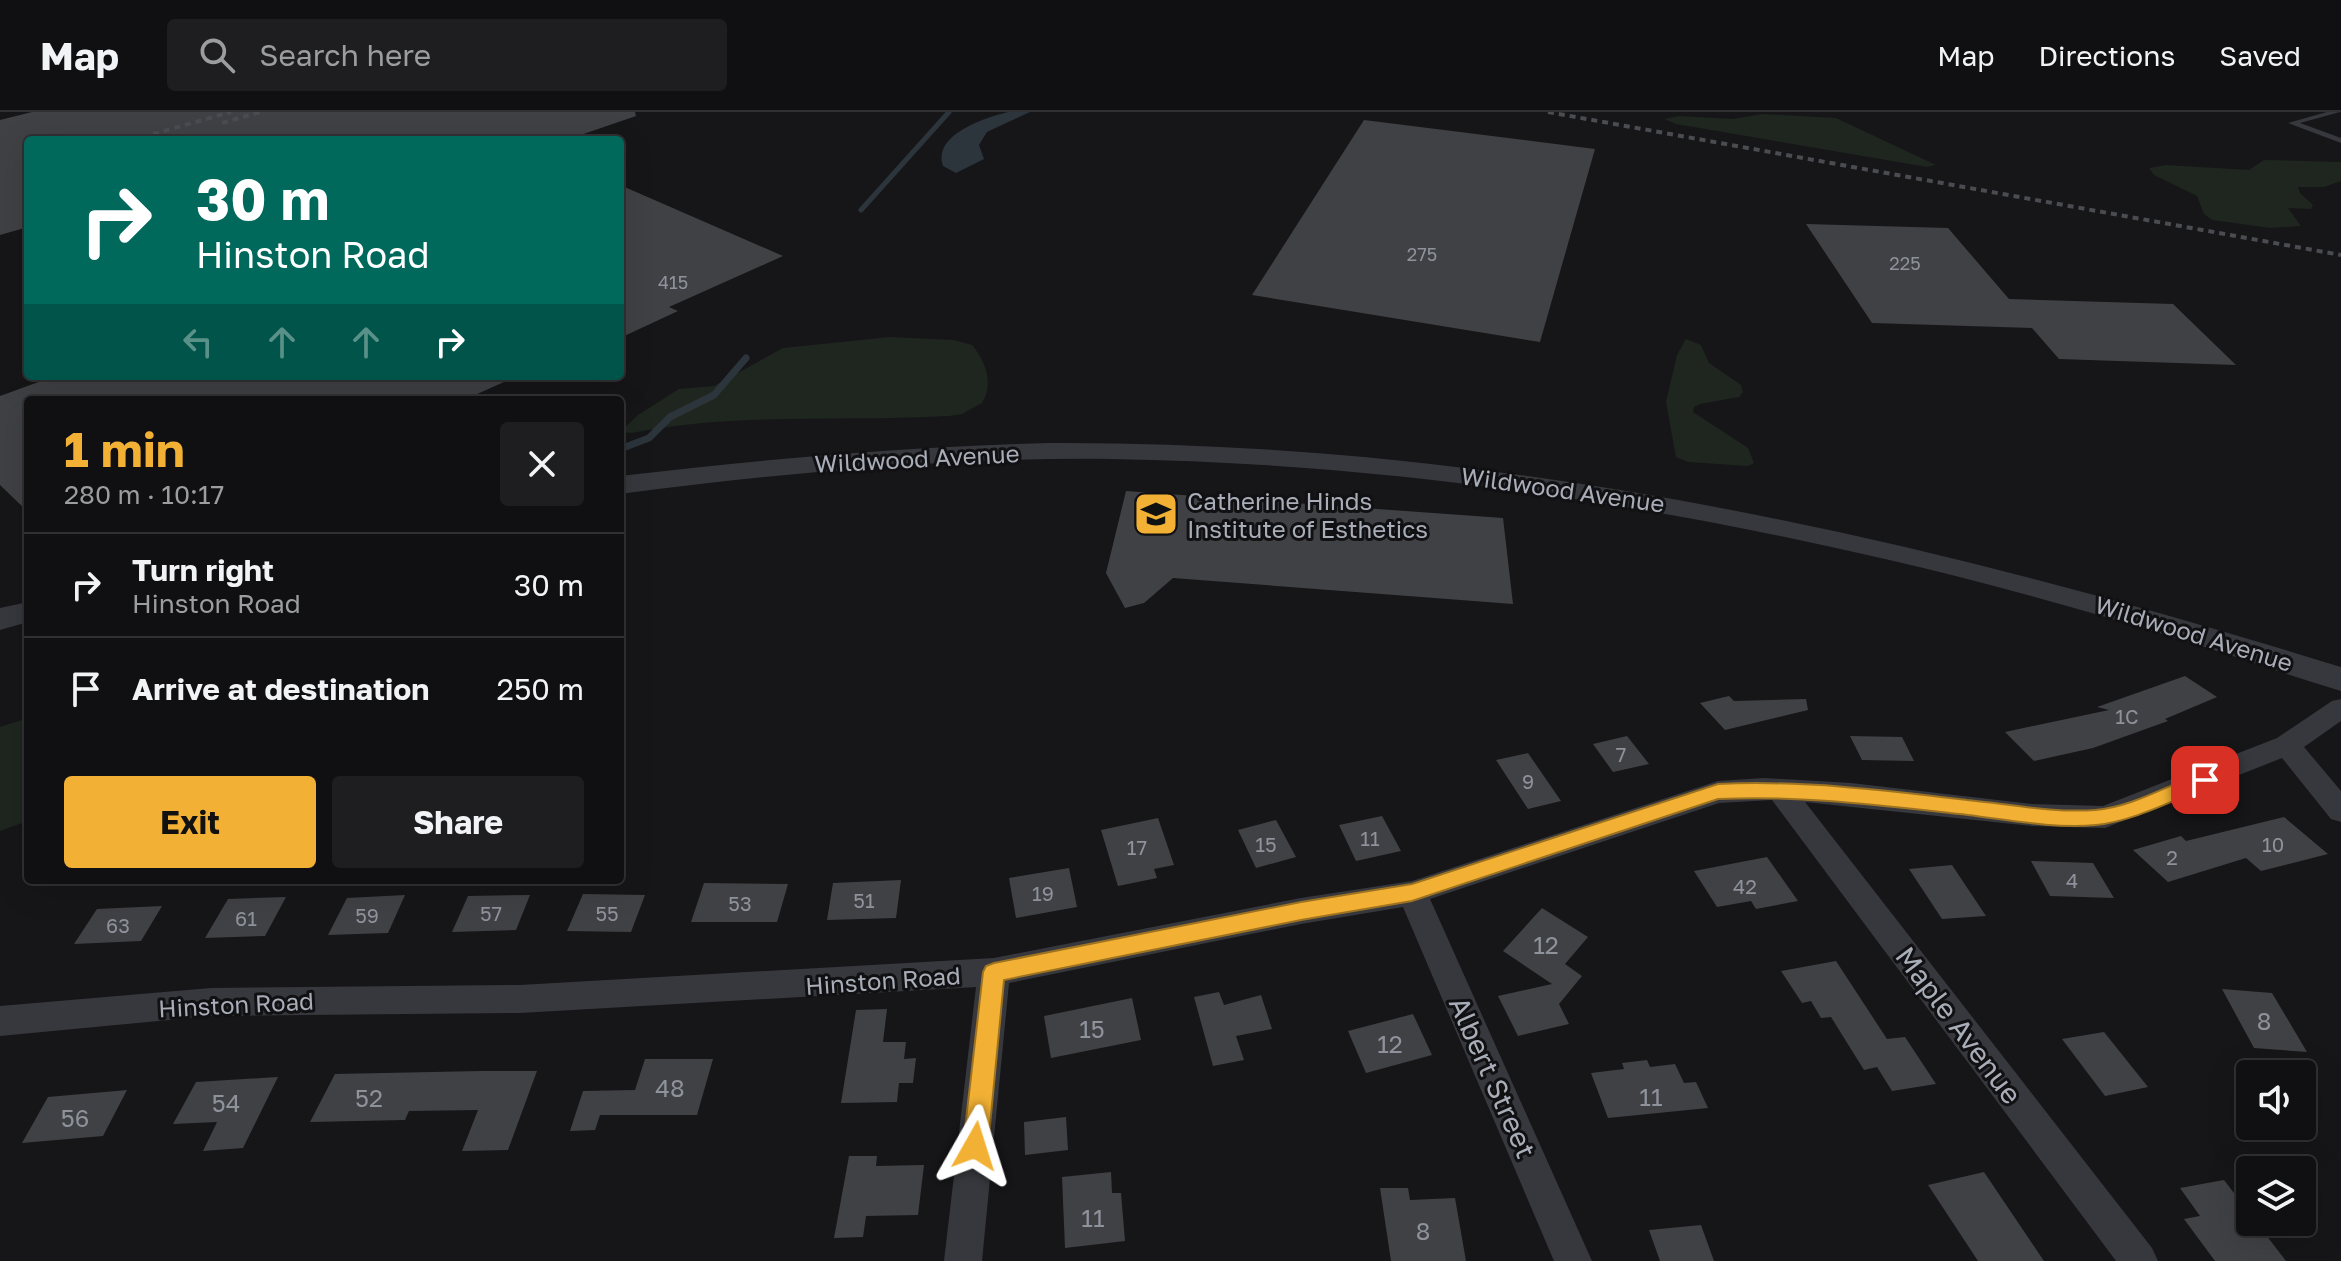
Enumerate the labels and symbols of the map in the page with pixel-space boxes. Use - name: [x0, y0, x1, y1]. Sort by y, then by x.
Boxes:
- house number: 275: [1407, 243, 1437, 265]
- house number: 225: [1889, 252, 1921, 274]
- house number: 415: [658, 271, 688, 293]
- street label: Wildwood Avenue: [814, 438, 1020, 478]
- street label: Wildwood Avenue: [1459, 460, 1667, 518]
- place label: Catherine Hinds Institute of Esthetics: [1187, 486, 1428, 543]
- school or university icon: Catherine Hinds Institute of Esthetics: [1132, 490, 1180, 538]
- street label: Wildwood Avenue: [2092, 589, 2296, 677]
- house number: 1C: [2115, 704, 2139, 728]
- house number: 7: [1616, 742, 1626, 766]
- pin: [2171, 746, 2239, 814]
- house number: 9: [1522, 769, 1534, 793]
- house number: 11: [1360, 826, 1380, 850]
- house number: 15: [1255, 832, 1277, 856]
- house number: 10: [2262, 832, 2284, 856]
- house number: 17: [1127, 835, 1147, 859]
- house number: 2: [2166, 845, 2178, 869]
- house number: 4: [2066, 868, 2078, 892]
- house number: 42: [1733, 874, 1757, 898]
- house number: 19: [1032, 881, 1054, 905]
- house number: 51: [853, 888, 875, 912]
- house number: 53: [728, 891, 752, 915]
- house number: 57: [480, 901, 502, 925]
- house number: 55: [595, 901, 619, 925]
- house number: 59: [355, 903, 379, 927]
- house number: 61: [235, 906, 257, 930]
- house number: 63: [106, 913, 130, 937]
- house number: 12: [1533, 930, 1559, 959]
- street label: Maple Avenue: [1889, 940, 2029, 1110]
- street label: Hinston Road: [804, 960, 962, 1000]
- street label: Hinston Road: [157, 985, 315, 1023]
- street label: Albert Street: [1443, 991, 1543, 1163]
- house number: 8: [2257, 1006, 2271, 1035]
- house number: 15: [1079, 1014, 1105, 1043]
- house number: 12: [1377, 1029, 1403, 1058]
- house number: 48: [655, 1073, 685, 1102]
- house number: 11: [1639, 1082, 1663, 1111]
- house number: 52: [355, 1083, 383, 1112]
- house number: 54: [212, 1088, 240, 1117]
- house number: 56: [61, 1103, 89, 1132]
- position arrow: [933, 1104, 1017, 1188]
- house number: 11: [1081, 1203, 1105, 1232]
- house number: 8: [1416, 1216, 1430, 1245]

